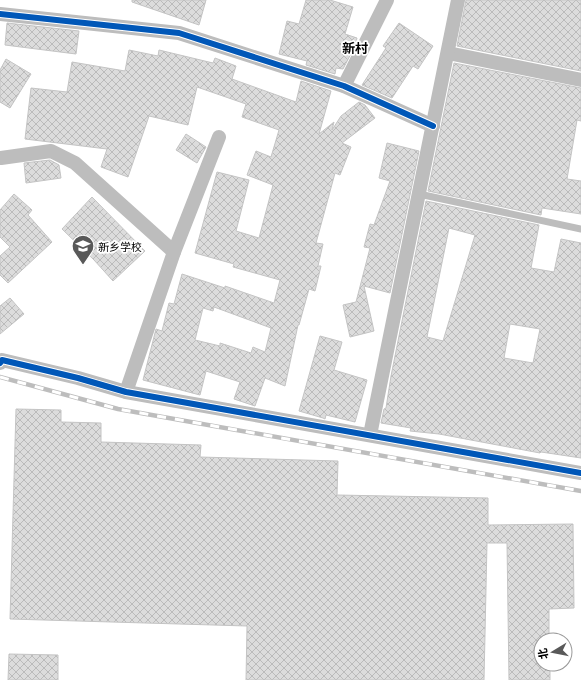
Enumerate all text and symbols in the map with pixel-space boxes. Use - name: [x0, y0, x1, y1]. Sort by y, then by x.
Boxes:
- district label: 新村: [342, 40, 368, 56]
- school or university icon: 新乡学校: [70, 233, 96, 266]
- place label: 新乡学校: [98, 240, 142, 253]
- north arrow: [533, 632, 573, 672]
- text: 北: [535, 647, 550, 660]

